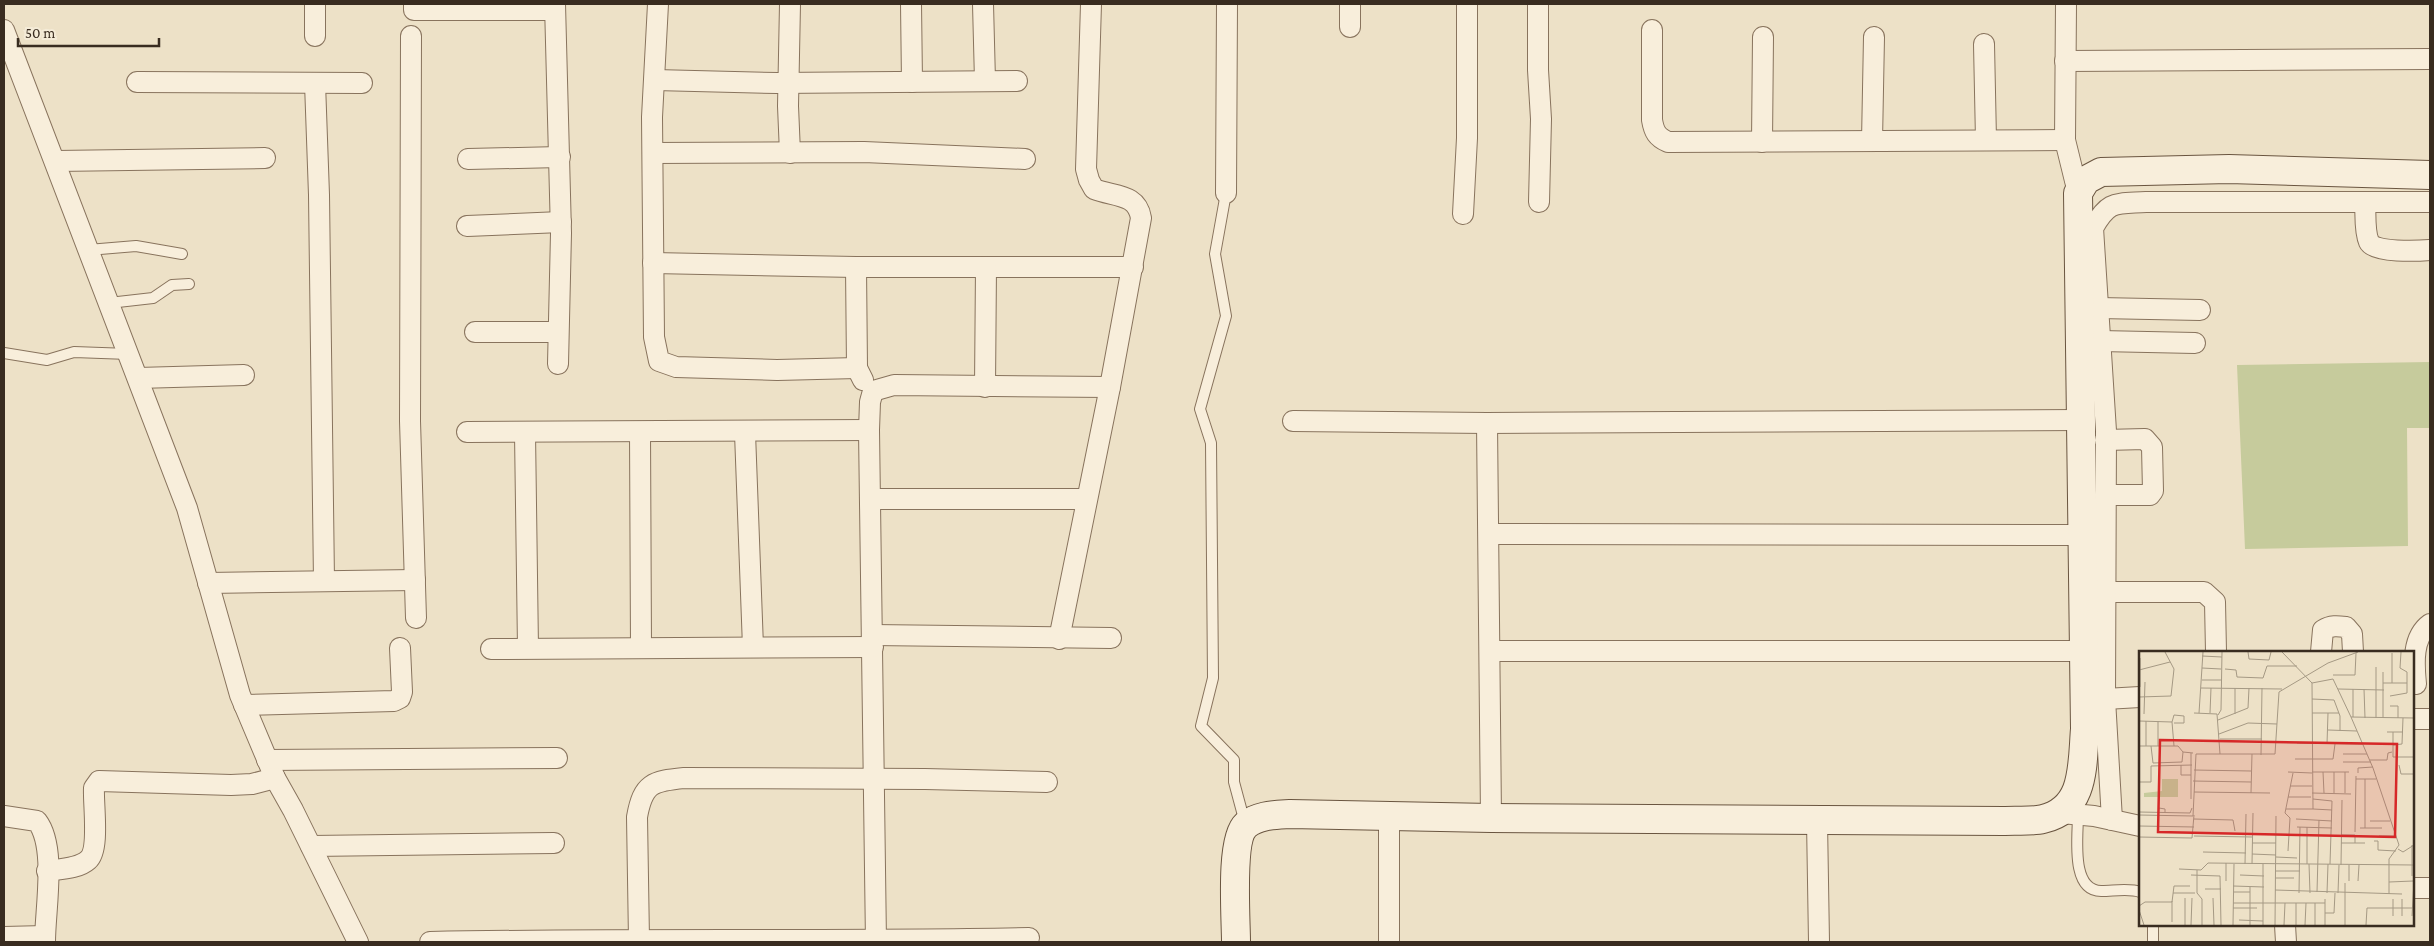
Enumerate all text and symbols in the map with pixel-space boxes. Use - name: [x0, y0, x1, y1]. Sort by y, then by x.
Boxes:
- scale bar: [18, 15, 159, 47]
- text: 50 m: [25, 25, 55, 41]
- inset map: [2139, 651, 2414, 926]

